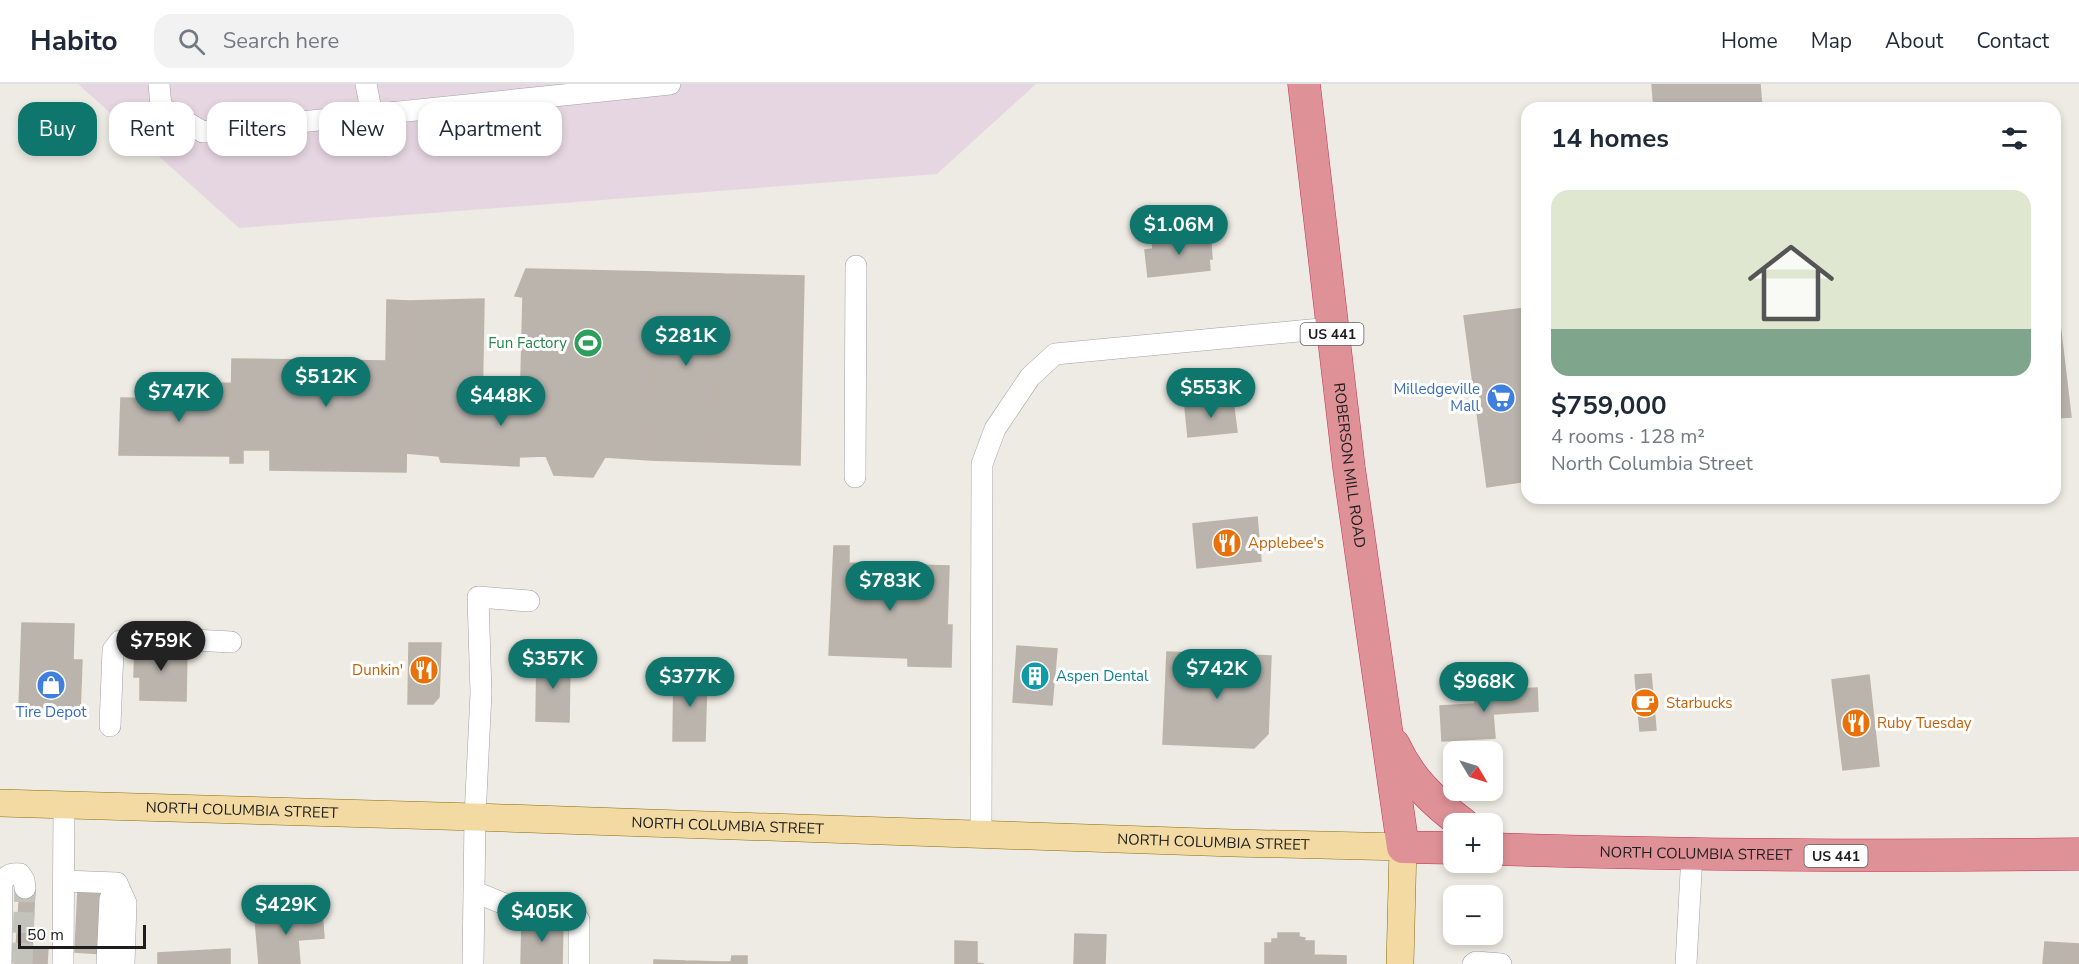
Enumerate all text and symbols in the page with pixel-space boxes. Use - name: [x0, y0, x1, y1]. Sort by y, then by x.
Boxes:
- search box: [154, 14, 574, 68]
- text: Habito: [30, 22, 118, 60]
- icon: search: [175, 25, 208, 58]
- text: Search here: [223, 26, 339, 56]
- text: Home: [1721, 27, 1778, 55]
- text: Map: [1811, 27, 1852, 55]
- text: About: [1885, 27, 1943, 55]
- text: Contact: [1976, 27, 2049, 55]
- chip: Buy: [18, 102, 97, 156]
- chip: Rent: [109, 102, 195, 156]
- chip: Filters: [207, 102, 307, 156]
- chip: New: [319, 102, 406, 156]
- chip: Apartment: [418, 102, 562, 156]
- text: 14 homes: [1551, 121, 1669, 156]
- icon: filters: [1998, 122, 2031, 155]
- pin: $1.06M: [1130, 205, 1228, 256]
- text: $1.06M: [1144, 211, 1214, 238]
- icon: home: [1737, 229, 1845, 337]
- pin: $281K: [644, 316, 728, 367]
- text: $281K: [655, 322, 717, 349]
- road number: US 441: [1300, 323, 1364, 345]
- sports icon: Fun Factory: [572, 327, 604, 359]
- place label: Fun Factory: [488, 333, 567, 353]
- pin: $512K: [284, 357, 368, 408]
- text: $512K: [295, 363, 357, 390]
- pin: $553K: [1169, 368, 1253, 419]
- pin: $747K: [137, 372, 221, 423]
- text: $553K: [1180, 374, 1242, 401]
- pin: $448K: [459, 376, 543, 427]
- text: $747K: [148, 378, 210, 405]
- place label: Milledgeville Mall: [1394, 379, 1481, 416]
- text: $448K: [470, 382, 532, 409]
- street label: ROBERSON MILL ROAD: [1329, 382, 1370, 549]
- supermarket icon: Milledgeville Mall: [1485, 382, 1517, 414]
- text: $759,000: [1551, 388, 1667, 423]
- text: 4 rooms · 128 m²: [1551, 423, 1705, 450]
- text: North Columbia Street: [1551, 450, 1753, 477]
- restaurant icon: Applebee's: [1211, 527, 1243, 559]
- place label: Applebee's: [1248, 533, 1324, 553]
- pin: $783K: [848, 561, 932, 612]
- text: $783K: [859, 567, 921, 594]
- pin: $759K: [119, 621, 203, 672]
- text: $759K: [130, 627, 192, 654]
- pin: $357K: [511, 639, 595, 690]
- text: $357K: [522, 645, 584, 672]
- pin: $742K: [1175, 649, 1259, 700]
- restaurant icon: Dunkin': [408, 654, 440, 686]
- text: $742K: [1186, 655, 1248, 682]
- pin: $377K: [648, 657, 732, 708]
- place label: Dunkin': [352, 660, 403, 680]
- building icon: Aspen Dental: [1019, 660, 1051, 692]
- pin: $968K: [1442, 662, 1526, 713]
- text: $377K: [659, 663, 721, 690]
- place label: Aspen Dental: [1056, 666, 1149, 686]
- text: $968K: [1453, 668, 1515, 695]
- shop icon: Tire Depot: [35, 669, 67, 701]
- cafe icon: Starbucks: [1629, 687, 1661, 719]
- place label: Starbucks: [1666, 693, 1732, 713]
- place label: Tire Depot: [16, 702, 87, 722]
- restaurant icon: Ruby Tuesday: [1840, 707, 1872, 739]
- place label: Ruby Tuesday: [1877, 713, 1972, 733]
- north arrow: [1443, 741, 1503, 801]
- map controls: [1443, 741, 1503, 945]
- street label: NORTH COLUMBIA STREET: [145, 797, 338, 823]
- street label: NORTH COLUMBIA STREET: [631, 812, 824, 839]
- button: +: [1443, 813, 1503, 873]
- street label: NORTH COLUMBIA STREET: [1117, 829, 1310, 855]
- street label: NORTH COLUMBIA STREET: [1599, 842, 1792, 865]
- road number: US 441: [1804, 845, 1868, 867]
- pin: $429K: [244, 885, 328, 936]
- button: −: [1443, 885, 1503, 945]
- text: $429K: [255, 891, 317, 918]
- pin: $405K: [500, 892, 584, 943]
- text: $405K: [511, 898, 573, 925]
- scale bar: [18, 922, 146, 950]
- text: 50 m: [27, 924, 64, 946]

